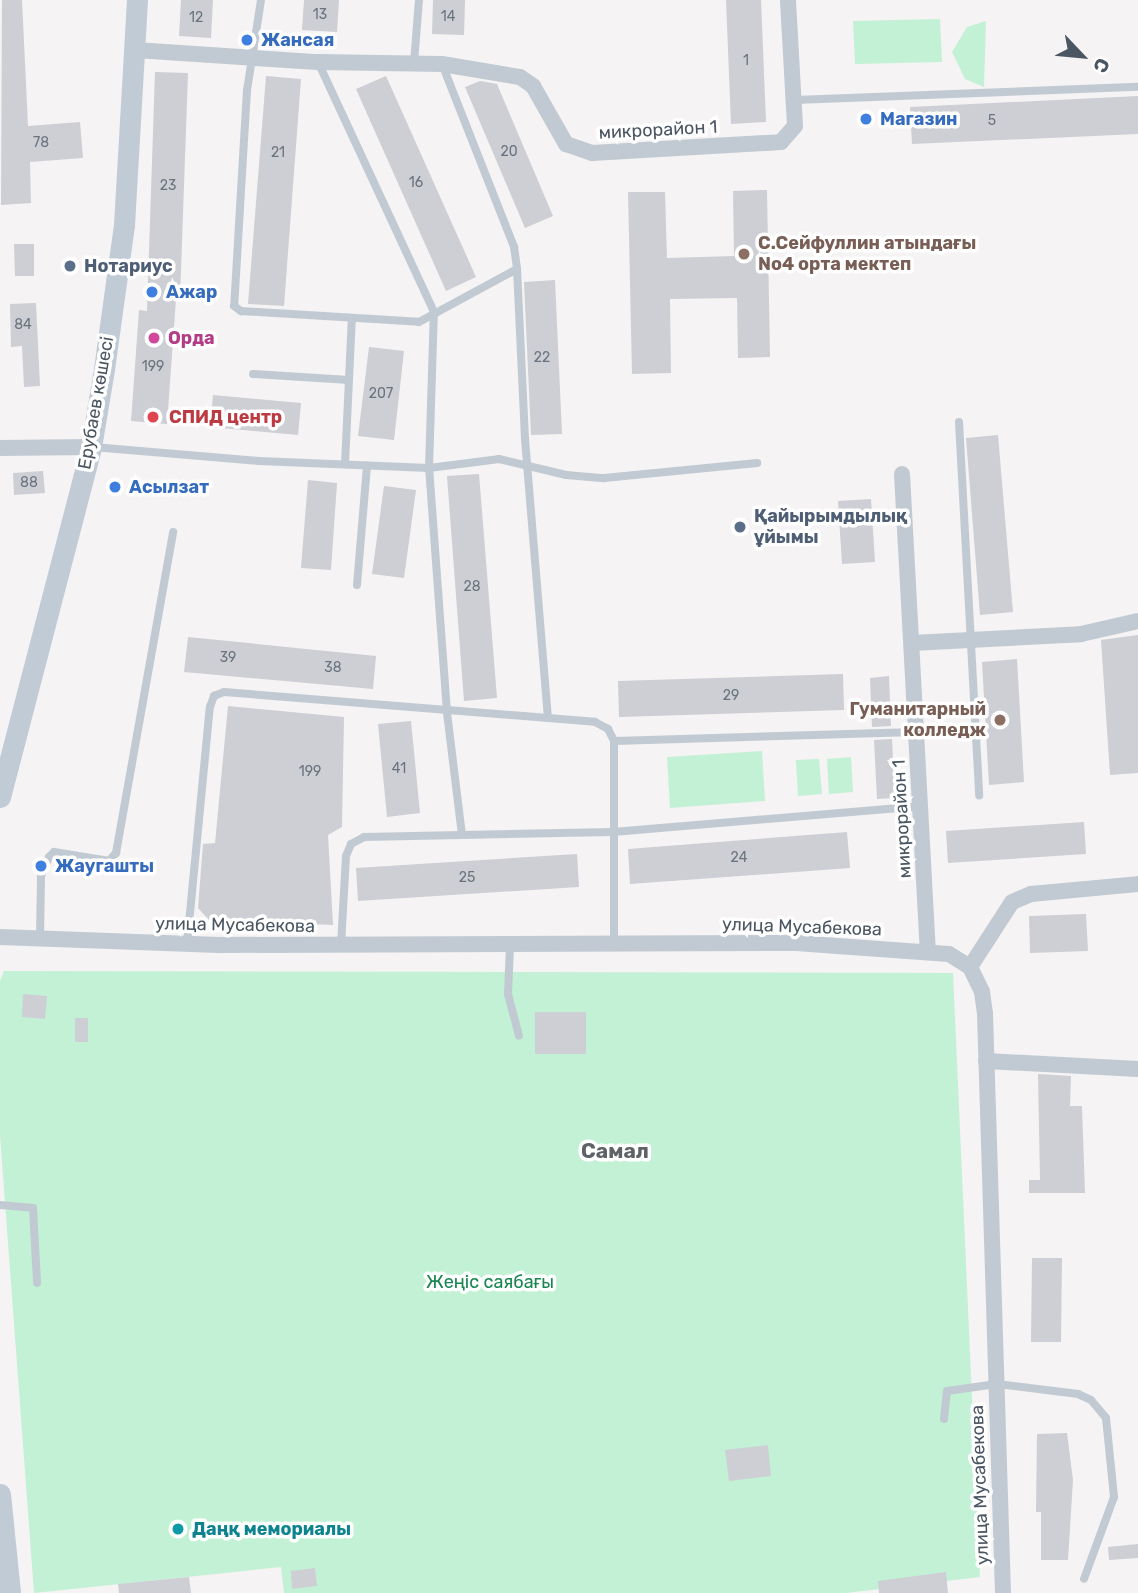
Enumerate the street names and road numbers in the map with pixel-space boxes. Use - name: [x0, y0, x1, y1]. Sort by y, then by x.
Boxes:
- street label: микрорайон 1: [598, 116, 718, 144]
- street label: Ерубаев көшесі: [74, 335, 118, 471]
- street label: микрорайон 1: [888, 759, 916, 879]
- street label: улица Мусабекова: [155, 913, 315, 937]
- street label: улица Мусабекова: [722, 913, 882, 941]
- street label: улица Мусабекова: [966, 1405, 994, 1565]

